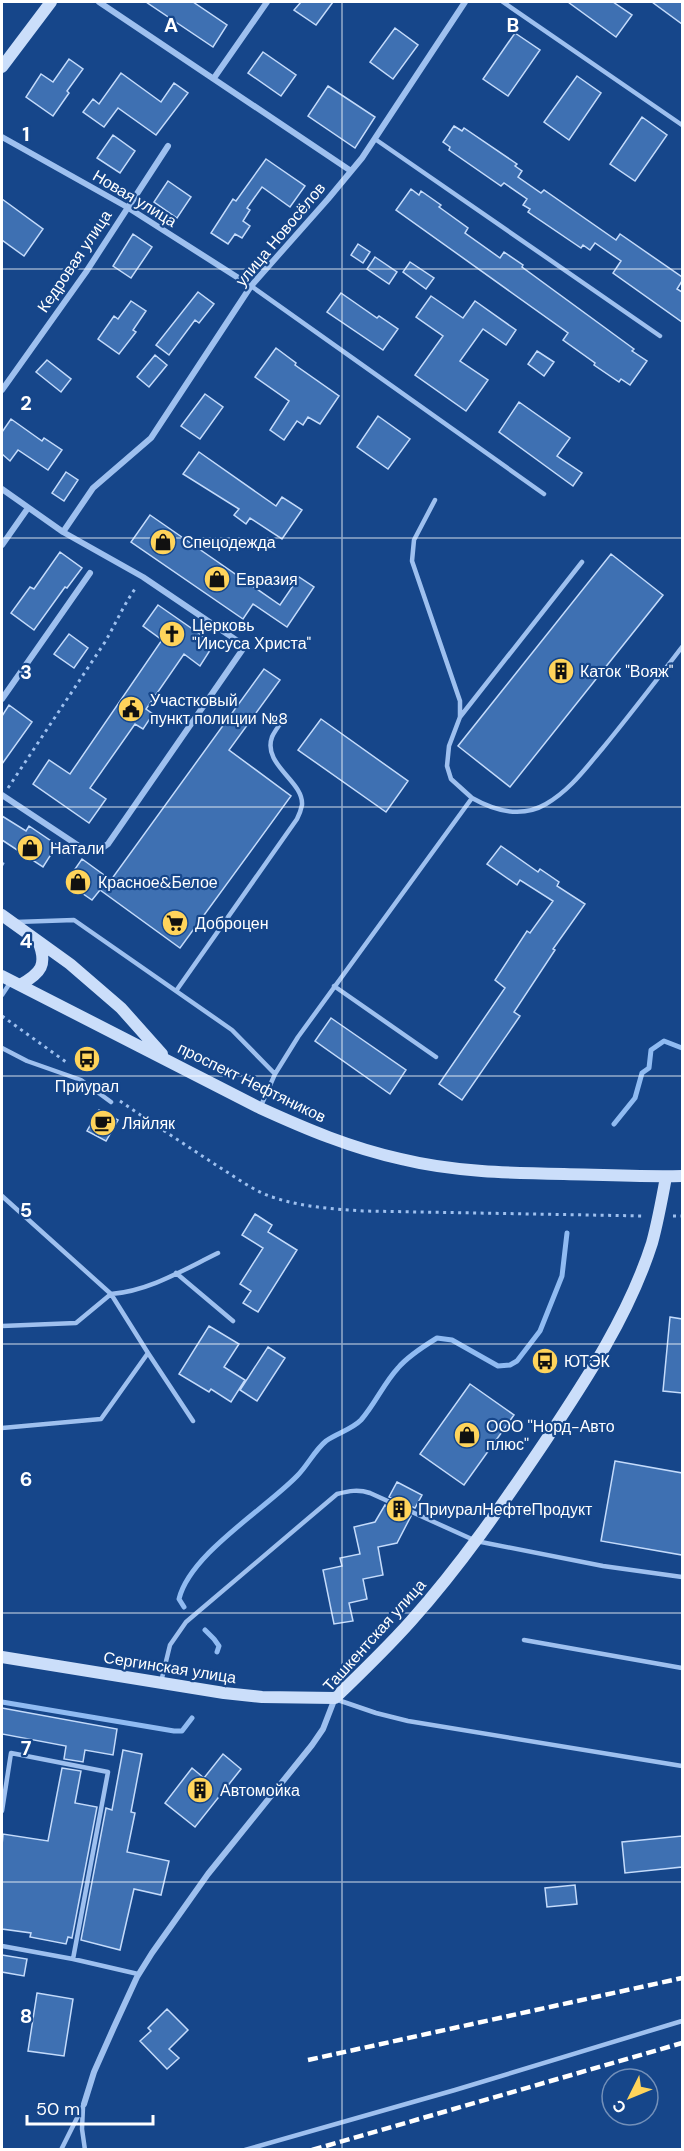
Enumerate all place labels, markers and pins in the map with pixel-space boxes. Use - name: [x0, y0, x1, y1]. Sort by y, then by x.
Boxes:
- shop icon: Спецодежда: [148, 527, 178, 557]
- place label: Спецодежда: [182, 532, 276, 553]
- shop icon: Евразия: [202, 564, 232, 594]
- place label: Евразия: [236, 569, 298, 590]
- place label: Церковь "Иисуса Христа": [192, 615, 312, 654]
- church icon: Церковь "Иисуса Христа": [157, 619, 187, 649]
- building icon: Каток "Вояж": [546, 656, 576, 686]
- place label: Каток "Вояж": [580, 661, 674, 682]
- place label: Участковый пункт полиции №8: [150, 690, 288, 729]
- public building icon: Участковый пункт полиции №8: [116, 694, 146, 724]
- shop icon: Натали: [15, 833, 45, 863]
- place label: Натали: [50, 838, 104, 859]
- shop icon: Красное&Белое: [63, 867, 93, 897]
- place label: Красное&Белое: [98, 872, 218, 893]
- supermarket icon: Доброцен: [160, 908, 190, 938]
- place label: Доброцен: [195, 913, 269, 934]
- bus stop icon: Приурал: [72, 1044, 102, 1074]
- place label: Приурал: [55, 1076, 119, 1097]
- cafe icon: Ляйляк: [88, 1108, 118, 1138]
- place label: Ляйляк: [122, 1113, 176, 1134]
- bus stop icon: ЮТЭК: [530, 1346, 560, 1376]
- place label: ЮТЭК: [564, 1351, 611, 1372]
- place label: ООО ''Норд-Авто плюс'': [486, 1416, 615, 1455]
- shop icon: ООО ''Норд-Авто плюс'': [452, 1420, 482, 1450]
- building icon: ПриуралНефтеПродукт: [384, 1494, 414, 1524]
- place label: ПриуралНефтеПродукт: [418, 1499, 593, 1520]
- building icon: Автомойка: [185, 1775, 215, 1805]
- place label: Автомойка: [220, 1780, 300, 1801]

